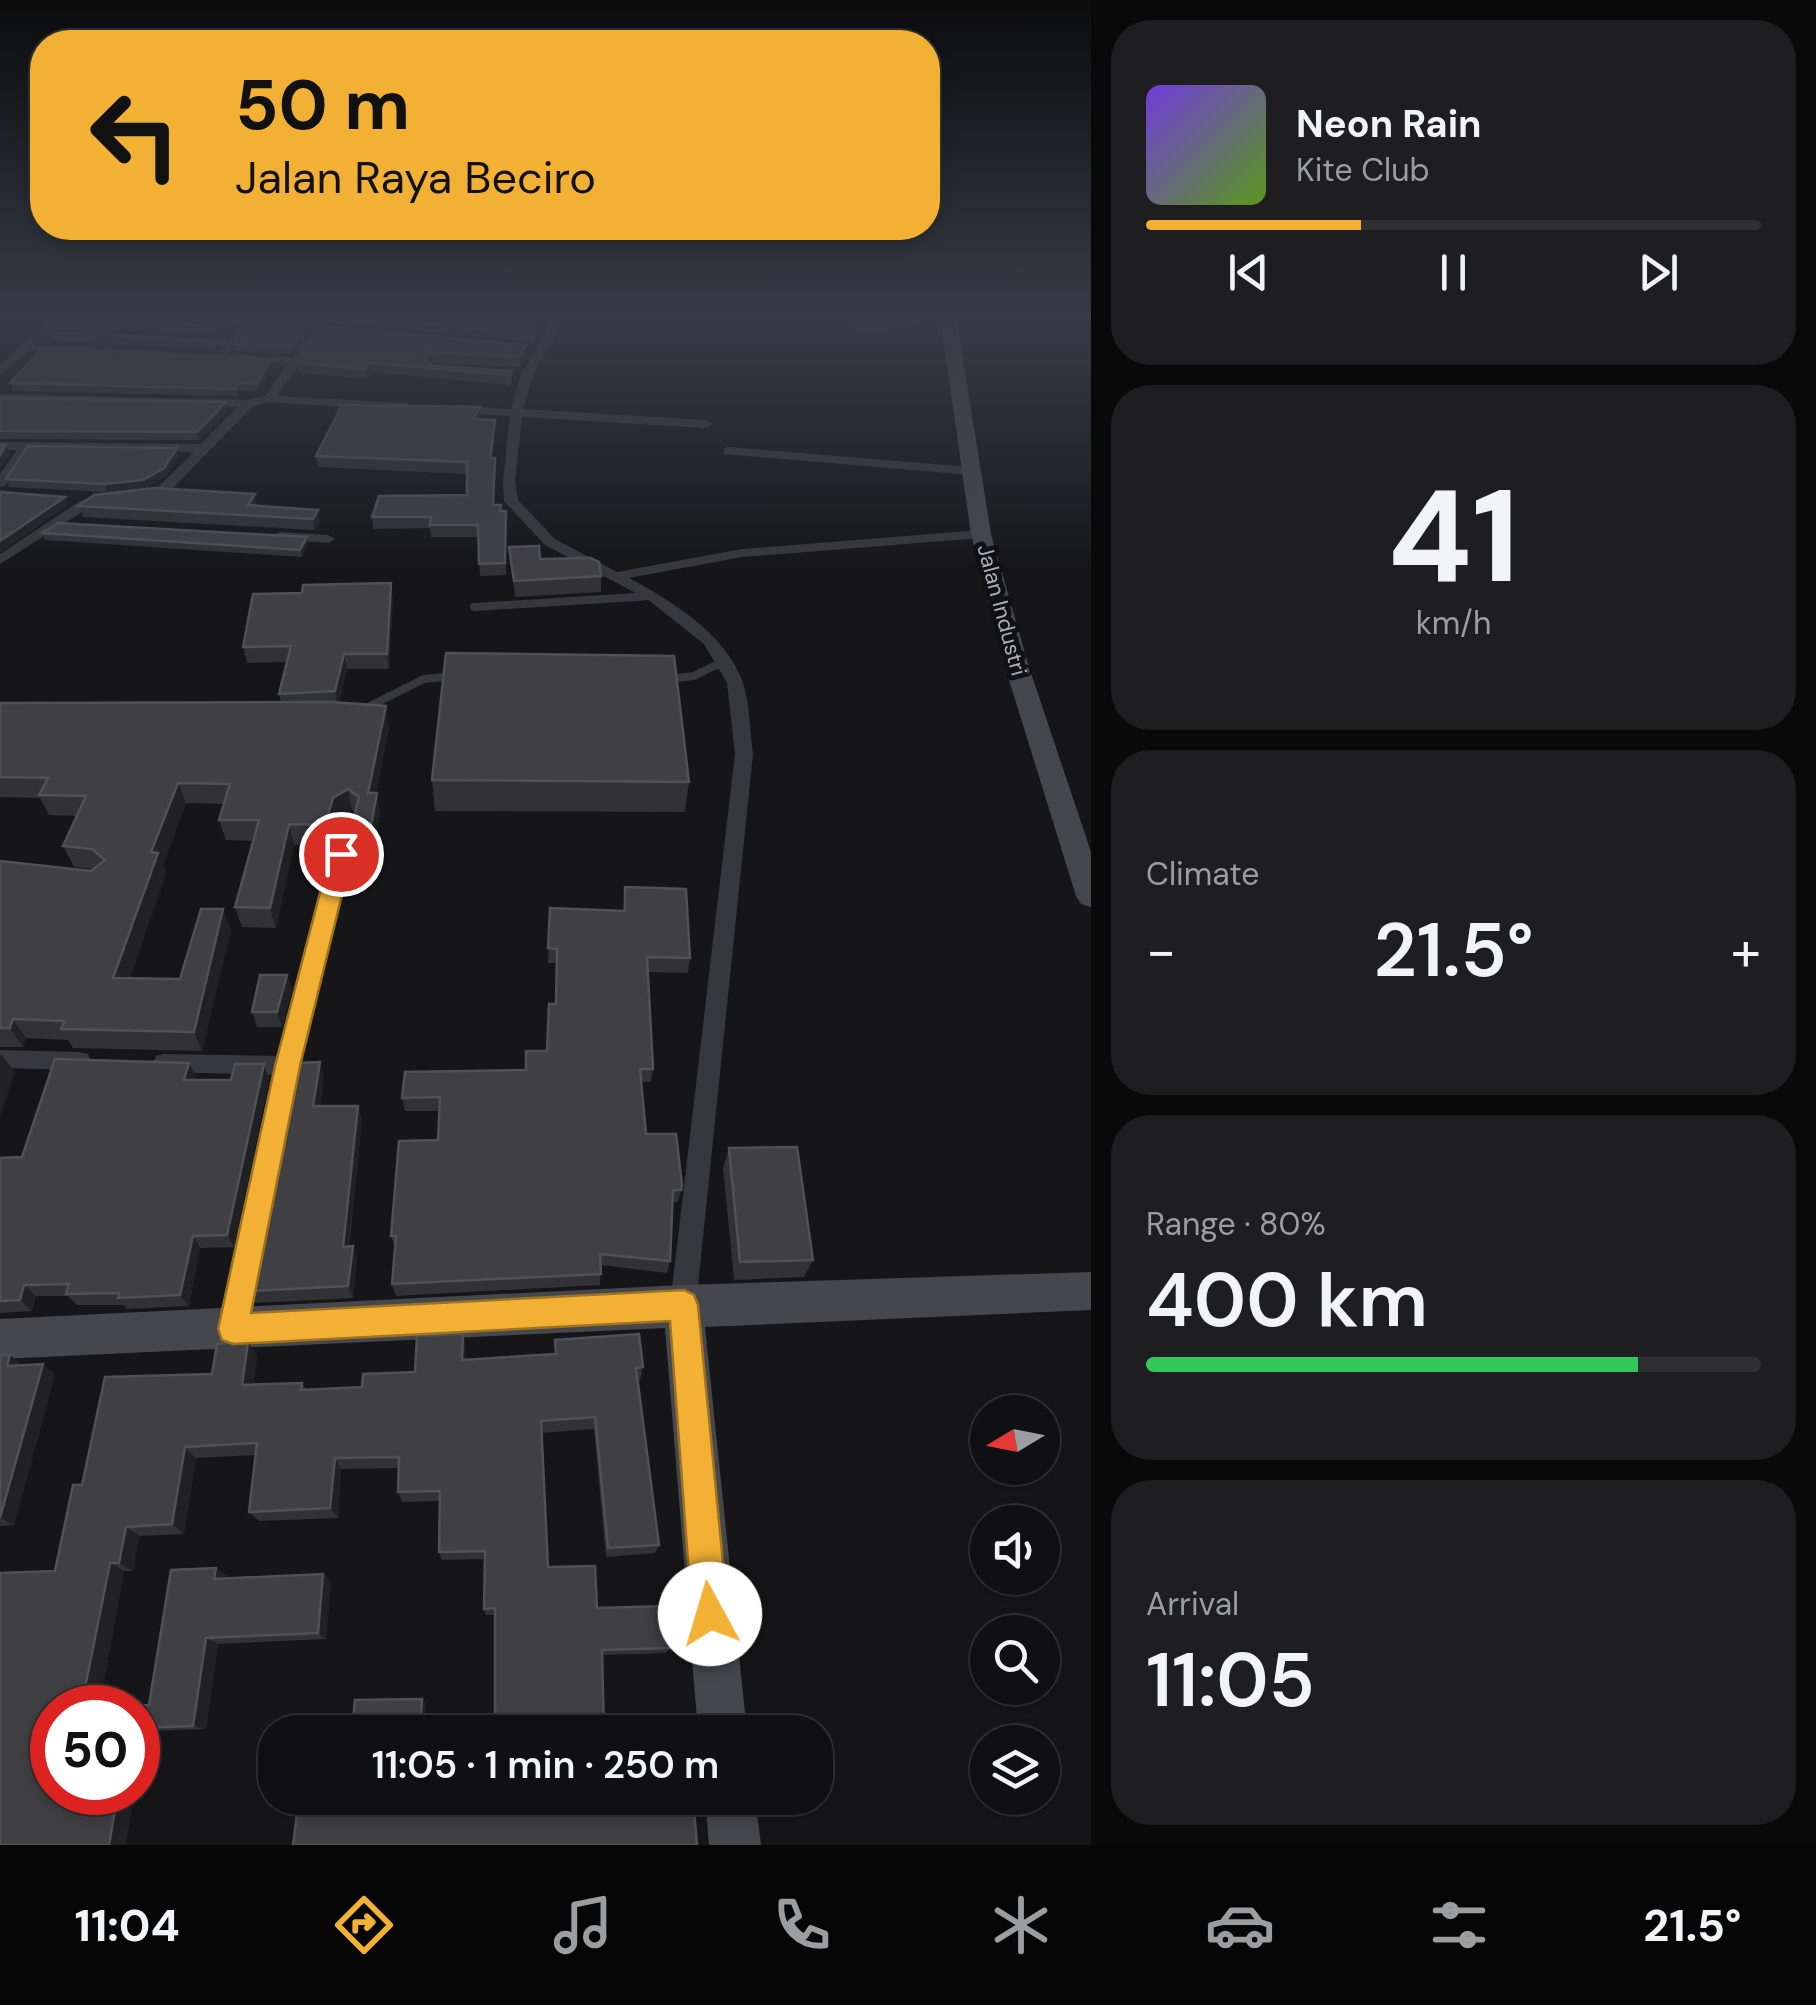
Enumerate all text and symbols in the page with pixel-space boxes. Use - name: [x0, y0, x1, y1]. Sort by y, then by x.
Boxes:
- text: 50 m: [235, 60, 410, 151]
- icon: left: [70, 70, 200, 200]
- text: Neon Rain: [1296, 99, 1481, 149]
- text: Jalan Raya Beciro: [235, 148, 596, 207]
- text: Kite Club: [1296, 149, 1430, 191]
- icon: previous: [1221, 245, 1276, 300]
- icon: pause: [1426, 245, 1481, 300]
- icon: next: [1631, 245, 1686, 300]
- text: 41: [1388, 452, 1519, 621]
- street label: Jalan Industri: [971, 541, 1033, 679]
- text: km/h: [1416, 602, 1491, 644]
- pin: [299, 812, 384, 897]
- icon: arrive: [314, 827, 369, 882]
- text: Climate: [1146, 853, 1260, 895]
- text: 21.5°: [1373, 902, 1534, 999]
- text: −: [1146, 915, 1176, 987]
- text: +: [1731, 915, 1761, 987]
- text: Range · 80%: [1146, 1203, 1326, 1245]
- text: 400 km: [1146, 1252, 1428, 1349]
- north arrow: [970, 1395, 1060, 1485]
- map controls: [970, 1395, 1060, 1815]
- button: sound: [970, 1505, 1060, 1595]
- position arrow: [658, 1562, 762, 1666]
- text: Arrival: [1146, 1583, 1239, 1625]
- button: search: [970, 1615, 1060, 1705]
- text: 11:05: [1146, 1632, 1315, 1729]
- speed limit sign: 50: [30, 1685, 160, 1815]
- button: layers: [970, 1725, 1060, 1815]
- text: 11:05 · 1 min · 250 m: [372, 1740, 719, 1790]
- icon: directions: [329, 1890, 399, 1960]
- icon: music: [548, 1890, 618, 1960]
- icon: phone: [767, 1890, 837, 1960]
- icon: climate: [986, 1890, 1056, 1960]
- icon: car: [1205, 1890, 1275, 1960]
- icon: filters: [1424, 1890, 1494, 1960]
- text: 11:04: [75, 1896, 180, 1955]
- text: 21.5°: [1643, 1896, 1741, 1955]

